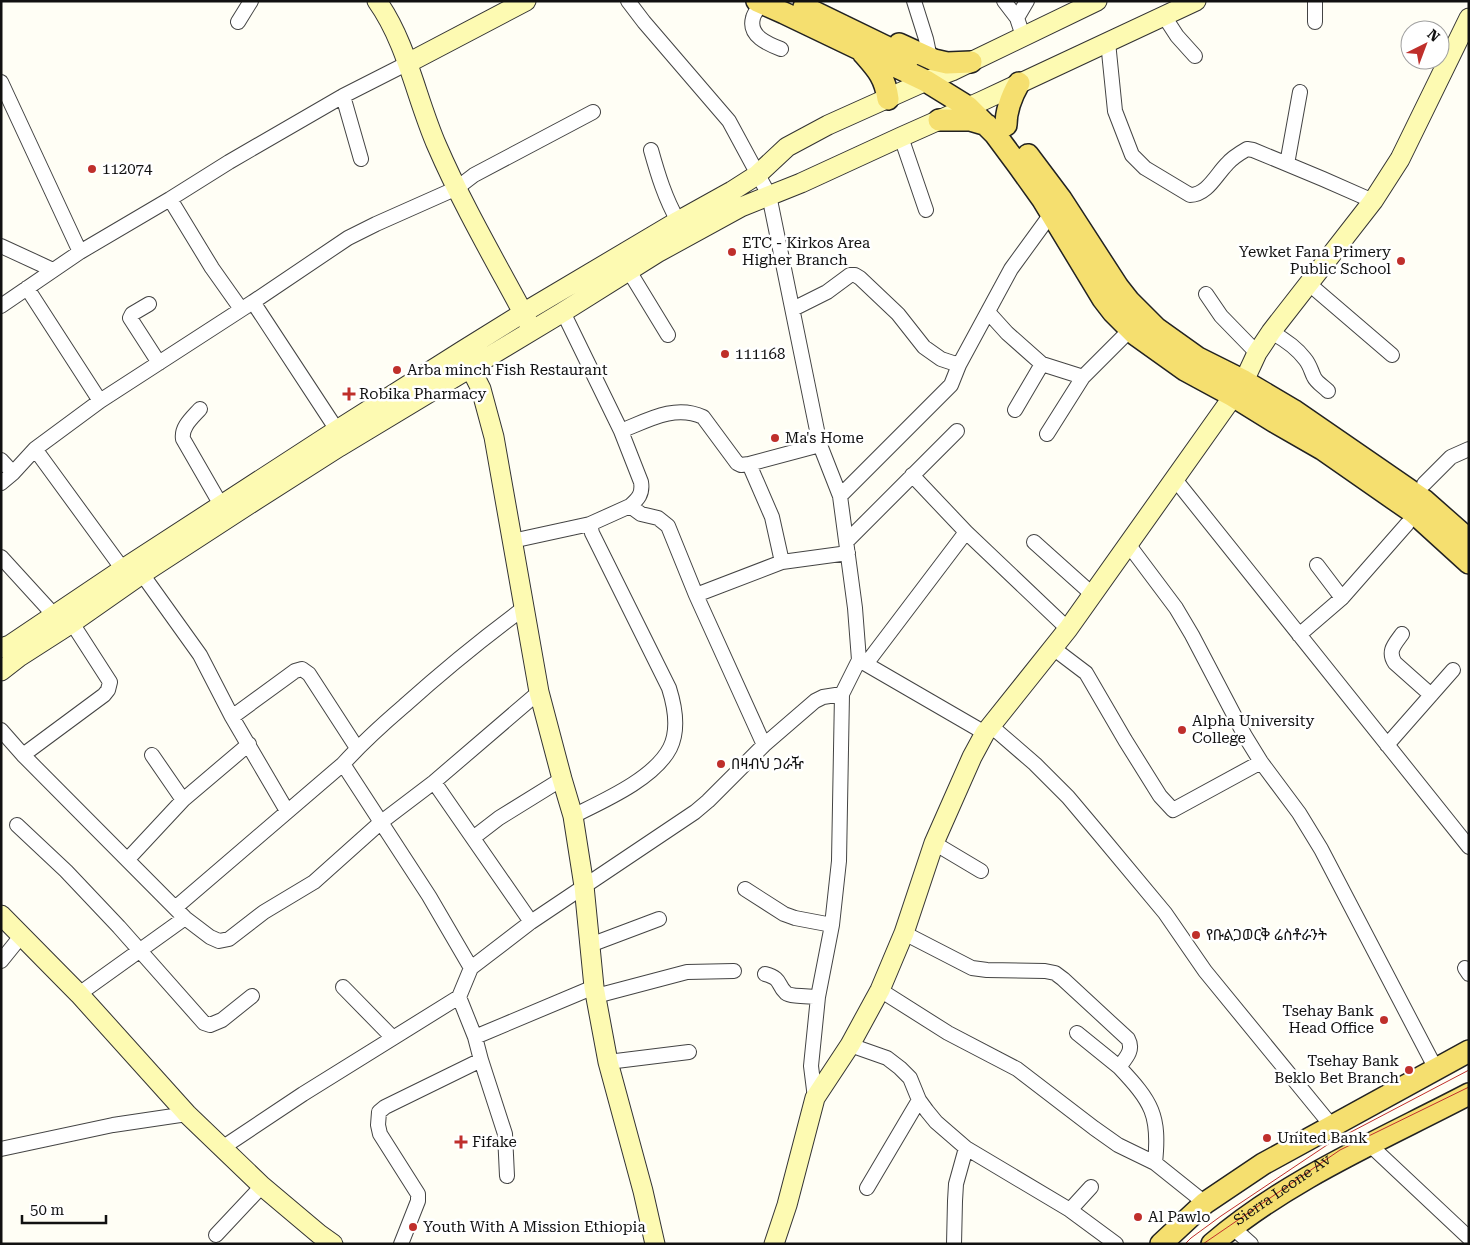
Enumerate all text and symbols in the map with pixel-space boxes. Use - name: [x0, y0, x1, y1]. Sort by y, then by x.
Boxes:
- north arrow: [1400, 20, 1450, 70]
- text: N: [1424, 26, 1443, 45]
- place label: 112074: [102, 160, 153, 178]
- marker: 112074: [86, 163, 98, 175]
- place label: ETC - Kirkos Area Higher Branch: [742, 234, 870, 269]
- place label: Yewket Fana Primery Public School: [1239, 243, 1391, 278]
- marker: ETC - Kirkos Area Higher Branch: [726, 246, 738, 258]
- marker: Yewket Fana Primery Public School: [1395, 255, 1407, 267]
- place label: 111168: [735, 345, 785, 363]
- marker: 111168: [719, 348, 731, 360]
- place label: Arba minch Fish Restaurant: [407, 361, 608, 379]
- marker: Arba minch Fish Restaurant: [391, 364, 403, 376]
- place label: Robika Pharmacy: [359, 385, 486, 403]
- marker: Robika Pharmacy: [343, 388, 355, 400]
- place label: Ma's Home: [785, 429, 864, 447]
- marker: Ma's Home: [769, 432, 781, 444]
- place label: Alpha University College: [1192, 712, 1314, 747]
- marker: Alpha University College: [1176, 724, 1188, 736]
- place label: በዛብህ ጋራዥ: [731, 755, 804, 773]
- marker: በዛብህ ጋራዥ: [715, 758, 727, 770]
- place label: የቡልጋወርቅ ሬስቶራንት: [1206, 926, 1327, 944]
- marker: የቡልጋወርቅ ሬስቶራንት: [1190, 929, 1202, 941]
- place label: Tsehay Bank Head Office: [1282, 1002, 1374, 1037]
- marker: Tsehay Bank Head Office: [1378, 1014, 1390, 1026]
- place label: Tsehay Bank Beklo Bet Branch: [1274, 1052, 1399, 1087]
- marker: Tsehay Bank Beklo Bet Branch: [1403, 1064, 1415, 1076]
- place label: United Bank: [1277, 1129, 1368, 1147]
- marker: United Bank: [1261, 1132, 1273, 1144]
- place label: Fifake: [472, 1133, 517, 1151]
- marker: Fifake: [454, 1135, 468, 1149]
- street label: Sierra Leone Av: [1230, 1150, 1334, 1229]
- scale bar: [22, 1192, 106, 1224]
- text: 50 m: [30, 1201, 65, 1219]
- place label: Al Pawlo: [1148, 1208, 1210, 1226]
- marker: Al Pawlo: [1132, 1211, 1144, 1223]
- place label: Youth With A Mission Ethiopia: [423, 1218, 646, 1236]
- marker: Youth With A Mission Ethiopia: [407, 1221, 419, 1233]

